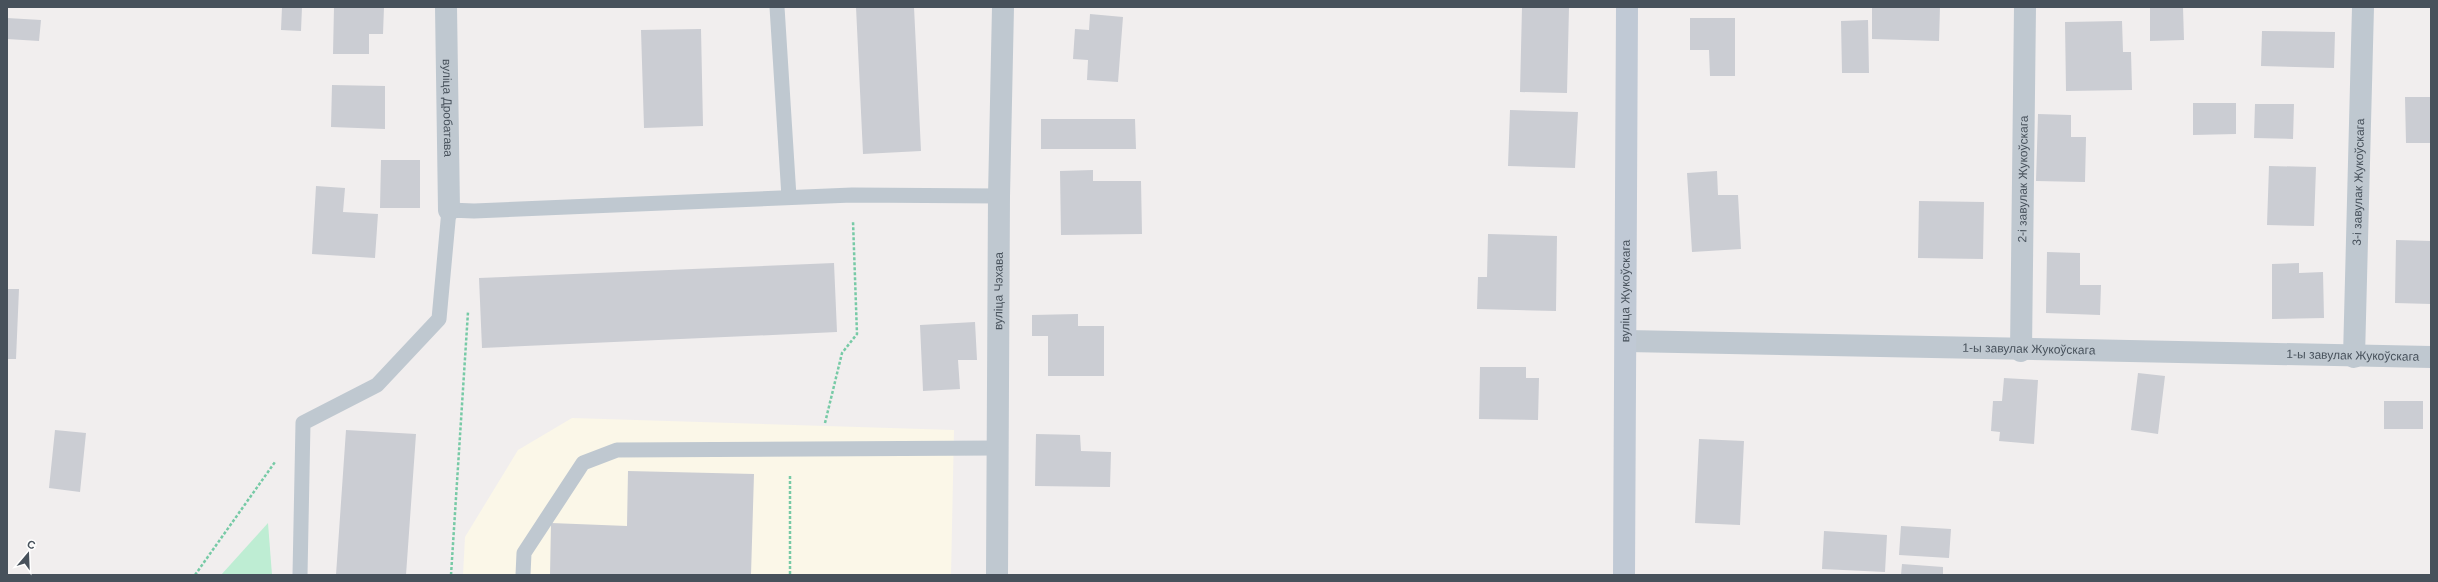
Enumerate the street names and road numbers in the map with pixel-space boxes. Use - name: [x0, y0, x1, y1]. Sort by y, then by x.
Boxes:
- street label: вуліца Дробатава: [440, 59, 455, 157]
- street label: 2-і завулак Жукоўскага: [2015, 115, 2031, 243]
- street label: 3-і завулак Жукоўскага: [2350, 118, 2367, 246]
- street label: вуліца Жукоўскага: [1618, 239, 1633, 342]
- street label: вуліца Чэхава: [991, 252, 1006, 330]
- street label: 1-ы завулак Жукоўскага: [1962, 341, 2096, 357]
- street label: 1-ы завулак Жукоўскага: [2286, 347, 2420, 364]

